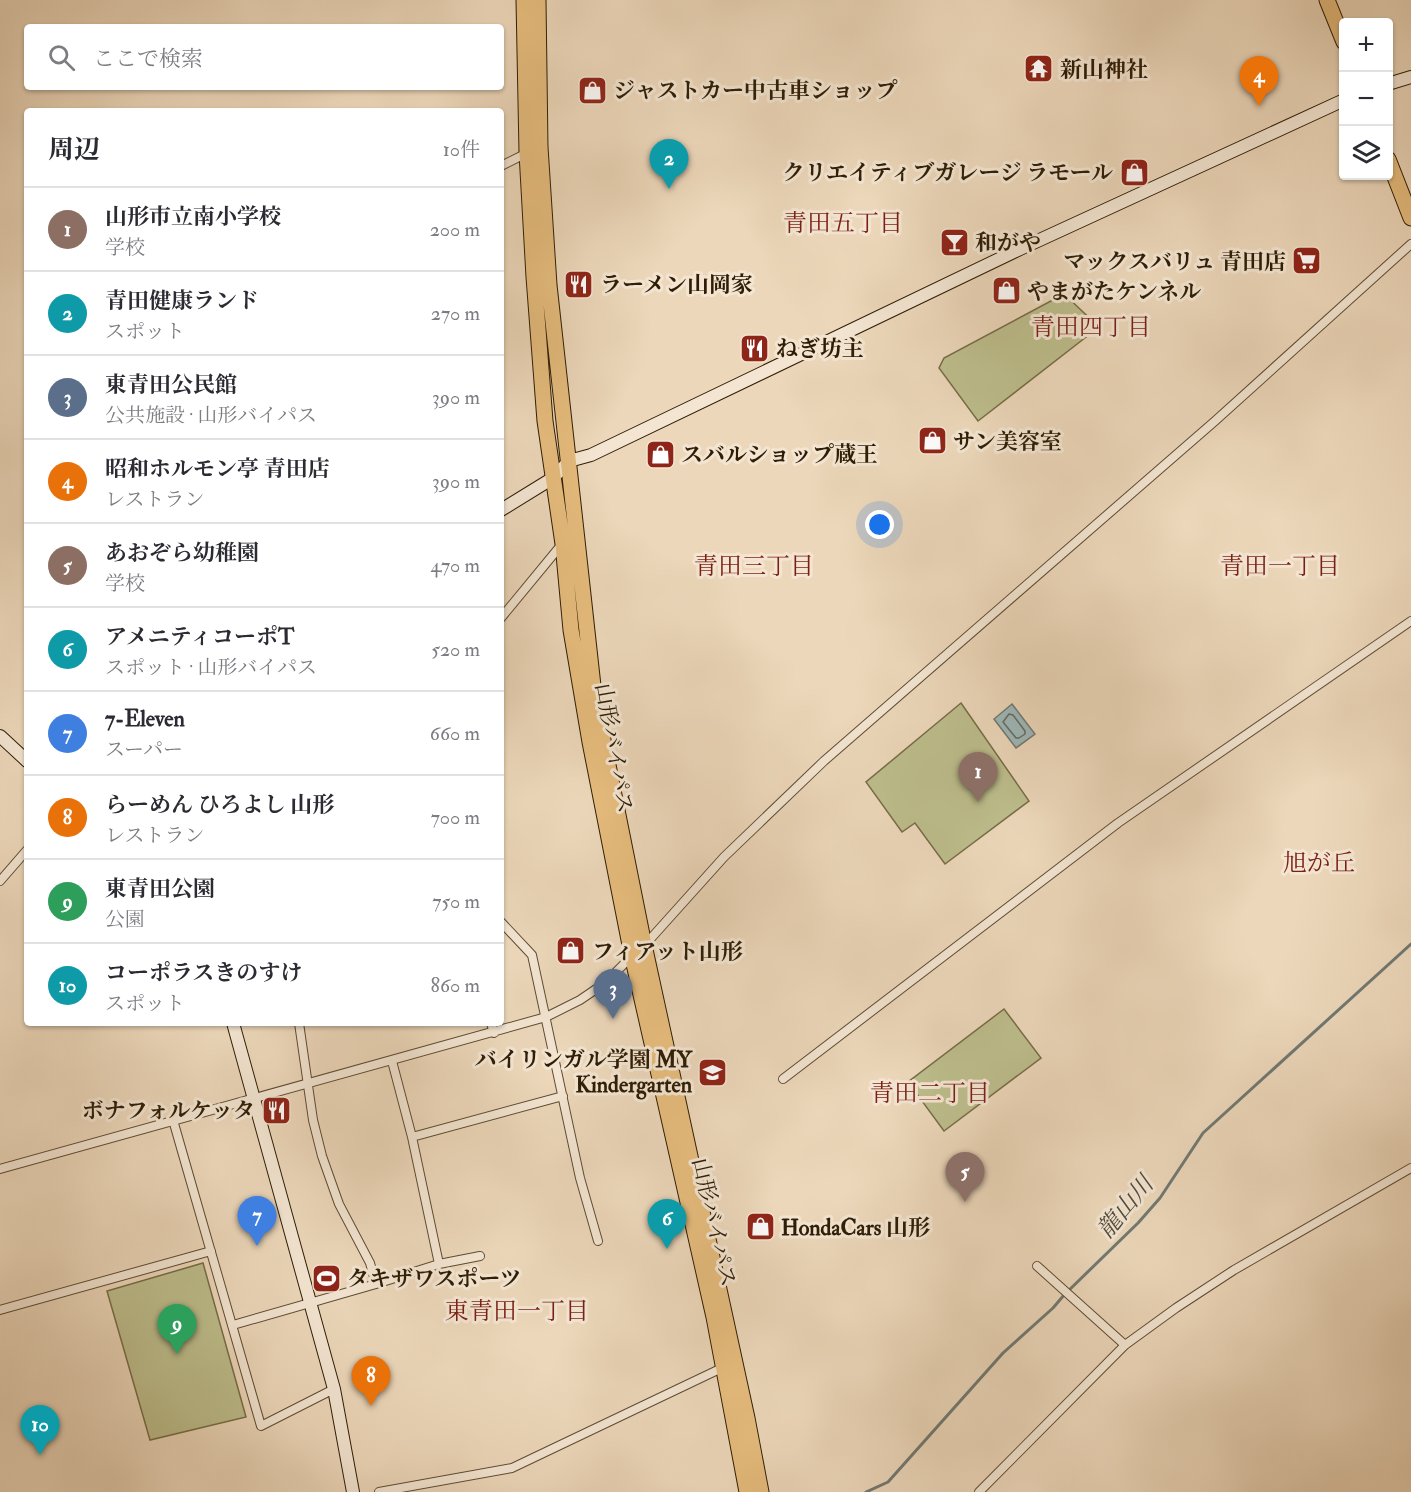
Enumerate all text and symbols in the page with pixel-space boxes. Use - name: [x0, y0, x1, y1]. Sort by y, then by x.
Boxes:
- map controls: [1339, 18, 1393, 180]
- button: +: [1339, 18, 1393, 72]
- search box: [24, 24, 504, 90]
- icon: search: [45, 41, 78, 74]
- text: ここで検索: [93, 45, 203, 73]
- temple icon: 新山神社: [1023, 53, 1055, 85]
- place label: 新山神社: [1060, 56, 1148, 84]
- pin: 4: [1240, 57, 1278, 106]
- button: −: [1339, 72, 1393, 126]
- shop icon: ジャストカー中古車ショップ: [576, 74, 608, 106]
- place label: ジャストカー中古車ショップ: [613, 77, 897, 105]
- button: layers: [1339, 126, 1393, 180]
- text: 周辺: [48, 134, 100, 166]
- text: 10件: [443, 137, 480, 162]
- pin: 2: [650, 140, 688, 189]
- shop icon: クリエイティブガレージ ラモール: [1118, 156, 1150, 188]
- place label: クリエイティブガレージ ラモール: [783, 159, 1113, 187]
- text: 山形市立南小学校: [105, 203, 281, 231]
- district label: 青田五丁目: [783, 208, 903, 239]
- text: 1: [64, 217, 71, 242]
- text: 200 m: [430, 217, 480, 242]
- bar icon: 和がや: [938, 226, 970, 258]
- place label: 和がや: [975, 229, 1041, 257]
- text: 学校: [105, 235, 145, 260]
- supermarket icon: マックスバリュ 青田店: [1291, 245, 1323, 277]
- place label: マックスバリュ 青田店: [1063, 248, 1286, 276]
- restaurant icon: ラーメン山岡家: [563, 268, 595, 300]
- place label: ラーメン山岡家: [600, 271, 753, 299]
- shop icon: やまがたケンネル: [990, 275, 1022, 307]
- place label: やまがたケンネル: [1027, 278, 1201, 306]
- text: 青田健康ランド: [105, 287, 259, 315]
- text: 2: [62, 301, 73, 326]
- text: 270 m: [431, 301, 480, 326]
- district label: 青田四丁目: [1031, 312, 1151, 343]
- text: スポット: [105, 319, 185, 344]
- restaurant icon: ねぎ坊主: [739, 332, 771, 364]
- place label: ねぎ坊主: [776, 335, 864, 363]
- text: 東青田公民館: [105, 371, 237, 399]
- text: 3: [64, 385, 71, 410]
- text: 390 m: [432, 385, 480, 410]
- text: 公共施設 · 山形バイパス: [105, 403, 317, 428]
- shop icon: サン美容室: [916, 425, 948, 457]
- place label: サン美容室: [953, 428, 1062, 456]
- shop icon: スバルショップ蔵王: [644, 438, 676, 470]
- place label: スバルショップ蔵王: [681, 441, 878, 469]
- text: 昭和ホルモン亭 青田店: [105, 455, 330, 483]
- text: 4: [62, 469, 73, 494]
- text: 390 m: [432, 469, 480, 494]
- text: レストラン: [105, 487, 204, 512]
- your location: [865, 510, 894, 539]
- text: あおぞら幼稚園: [105, 539, 259, 567]
- district label: 青田三丁目: [694, 551, 814, 582]
- district label: 青田一丁目: [1220, 551, 1340, 582]
- text: 5: [63, 553, 72, 578]
- text: 470 m: [431, 553, 480, 578]
- text: 学校: [105, 571, 145, 596]
- text: アメニティコーポT: [105, 623, 294, 651]
- text: 6: [62, 637, 73, 662]
- text: 520 m: [431, 637, 480, 662]
- text: スポット · 山形バイパス: [105, 655, 317, 680]
- street label: 山形バイパス: [589, 681, 639, 815]
- text: 7-Eleven: [105, 705, 185, 733]
- text: 7: [63, 721, 72, 746]
- text: 660 m: [430, 721, 480, 746]
- text: スーパー: [105, 737, 183, 762]
- pin: 1: [958, 752, 998, 802]
- text: らーめん ひろよし 山形: [105, 791, 334, 819]
- text: 8: [63, 805, 72, 830]
- text: 700 m: [431, 805, 480, 830]
- text: レストラン: [105, 823, 204, 848]
- district label: 旭が丘: [1283, 848, 1355, 879]
- text: 東青田公園: [105, 875, 215, 903]
- text: 9: [62, 889, 73, 914]
- text: 750 m: [432, 889, 480, 914]
- text: 公園: [105, 907, 145, 932]
- shop icon: フィアット山形: [555, 935, 587, 967]
- place label: フィアット山形: [592, 938, 743, 966]
- text: コーポラスきのすけ: [105, 959, 302, 987]
- pin: 3: [594, 970, 632, 1019]
- text: 10: [59, 973, 76, 998]
- text: 860 m: [431, 973, 480, 998]
- text: スポット: [105, 991, 185, 1016]
- place label: バイリンガル学園 MY Kindergarten: [475, 1046, 693, 1100]
- school or university icon: バイリンガル学園 MY Kindergarten: [697, 1056, 729, 1088]
- district label: 青田二丁目: [870, 1078, 990, 1109]
- restaurant icon: ボナフォルケッタ: [260, 1094, 292, 1126]
- place label: ボナフォルケッタ: [82, 1097, 255, 1125]
- pin: 5: [946, 1152, 984, 1202]
- street label: 山形バイパス: [686, 1155, 742, 1289]
- water label: 龍山川: [1090, 1167, 1162, 1245]
- pin: 7: [238, 1196, 276, 1246]
- pin: 6: [648, 1200, 686, 1249]
- shop icon: HondaCars 山形: [744, 1211, 776, 1243]
- place label: HondaCars 山形: [781, 1214, 930, 1242]
- sports icon: タキザワスポーツ: [310, 1262, 342, 1294]
- place label: タキザワスポーツ: [347, 1265, 521, 1293]
- district label: 東青田一丁目: [445, 1296, 589, 1327]
- pin: 9: [158, 1304, 196, 1354]
- pin: 8: [352, 1356, 391, 1406]
- pin: 10: [20, 1406, 60, 1455]

